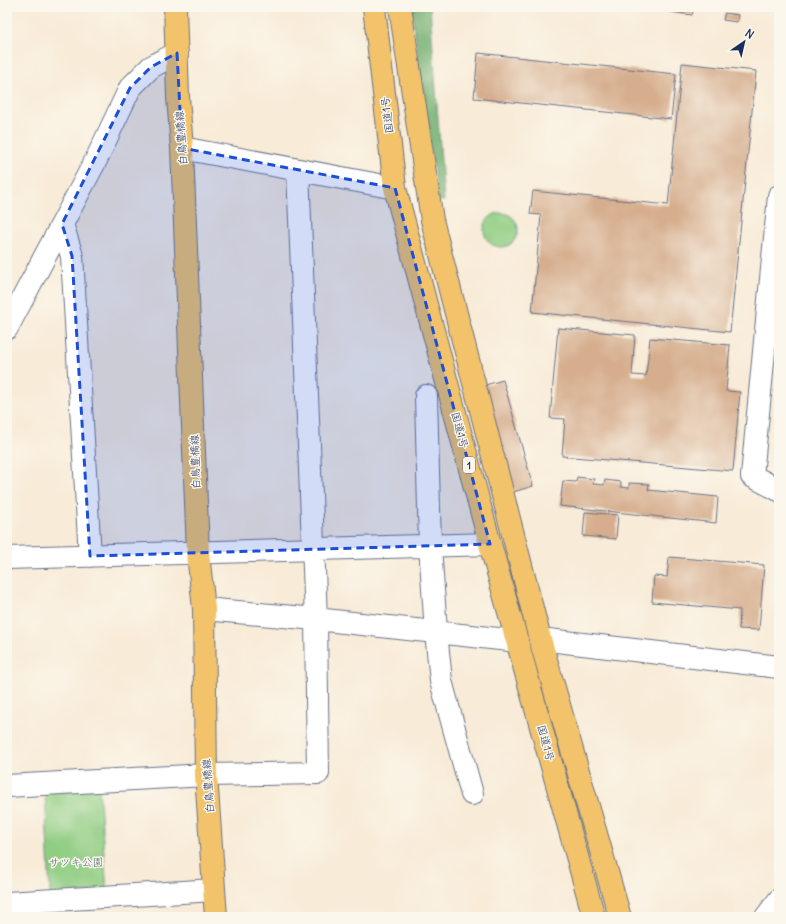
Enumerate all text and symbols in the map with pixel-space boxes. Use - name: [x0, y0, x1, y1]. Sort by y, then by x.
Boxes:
- north arrow: [724, 22, 764, 62]
- text: N: [743, 26, 757, 42]
- street label: 国道1号: [378, 96, 396, 134]
- street label: 白鳥豊橋線: [172, 110, 190, 166]
- street label: 国道1号: [448, 410, 472, 450]
- street label: 白鳥豊橋線: [187, 434, 203, 490]
- road number: 1: [463, 457, 475, 473]
- street label: 国道1号: [534, 723, 558, 763]
- street label: 白鳥豊橋線: [199, 758, 217, 814]
- park label: サツキ公園: [49, 855, 104, 869]

